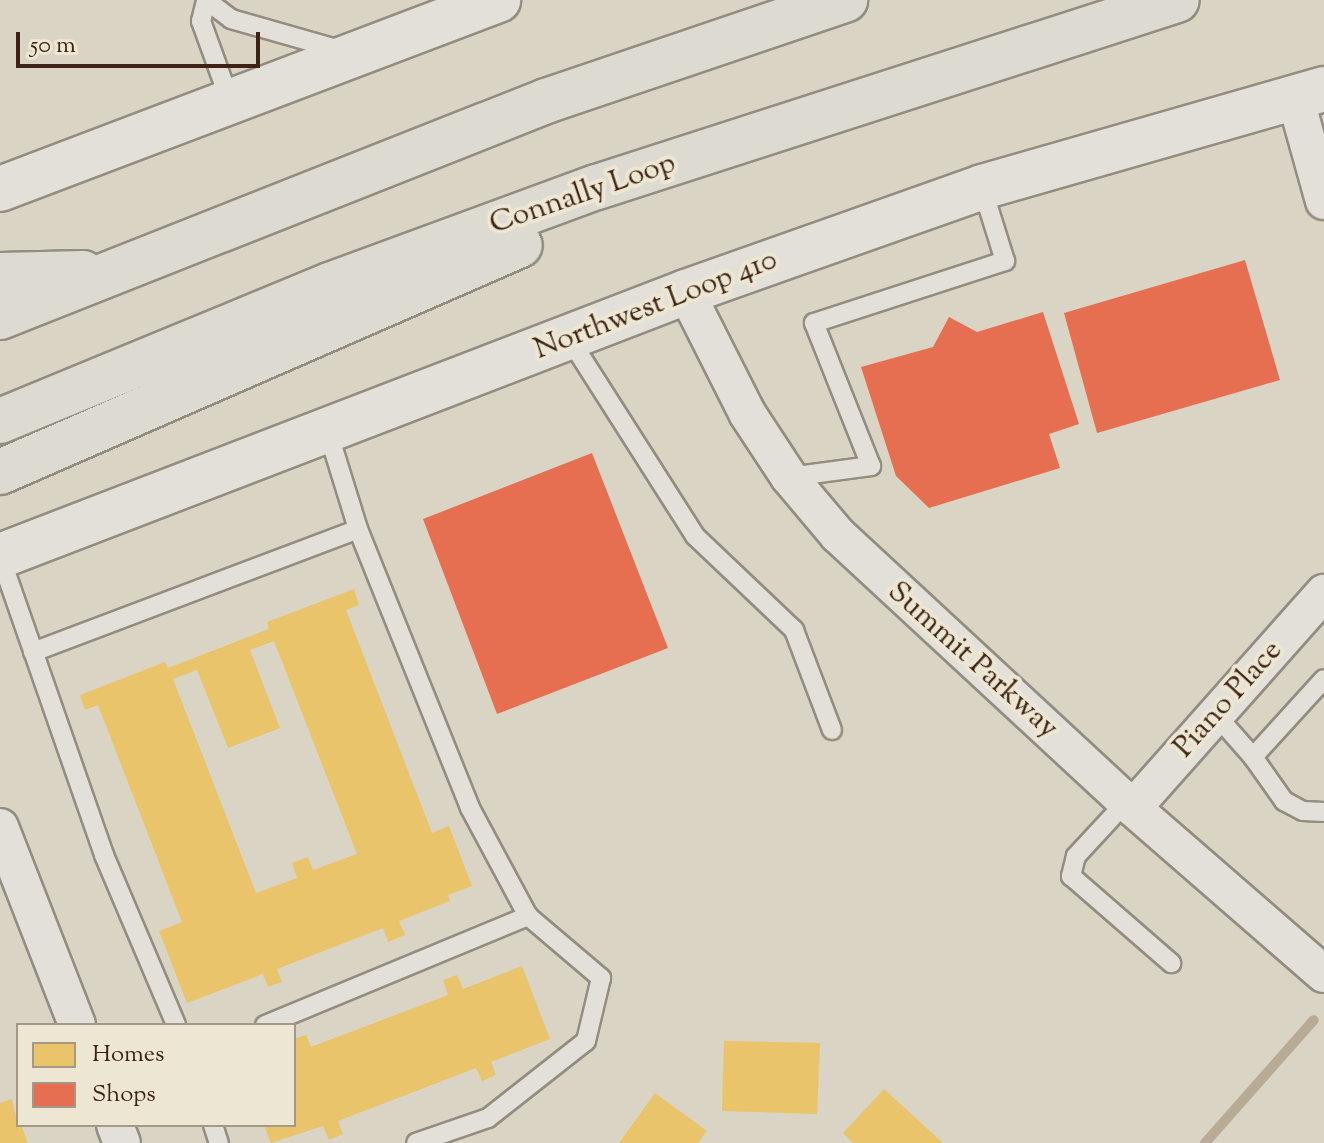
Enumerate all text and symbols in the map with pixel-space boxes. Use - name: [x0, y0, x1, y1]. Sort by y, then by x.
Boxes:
- scale bar: [20, 16, 264, 66]
- text: 50 m: [30, 29, 76, 63]
- street label: Connally Loop: [485, 146, 681, 244]
- street label: Northwest Loop 410: [529, 243, 783, 369]
- street label: Summit Parkway: [879, 575, 1065, 747]
- street label: Piano Place: [1167, 634, 1291, 766]
- legend: [16, 1023, 296, 1127]
- text: Homes: [92, 1038, 164, 1072]
- text: Shops: [92, 1078, 156, 1112]

